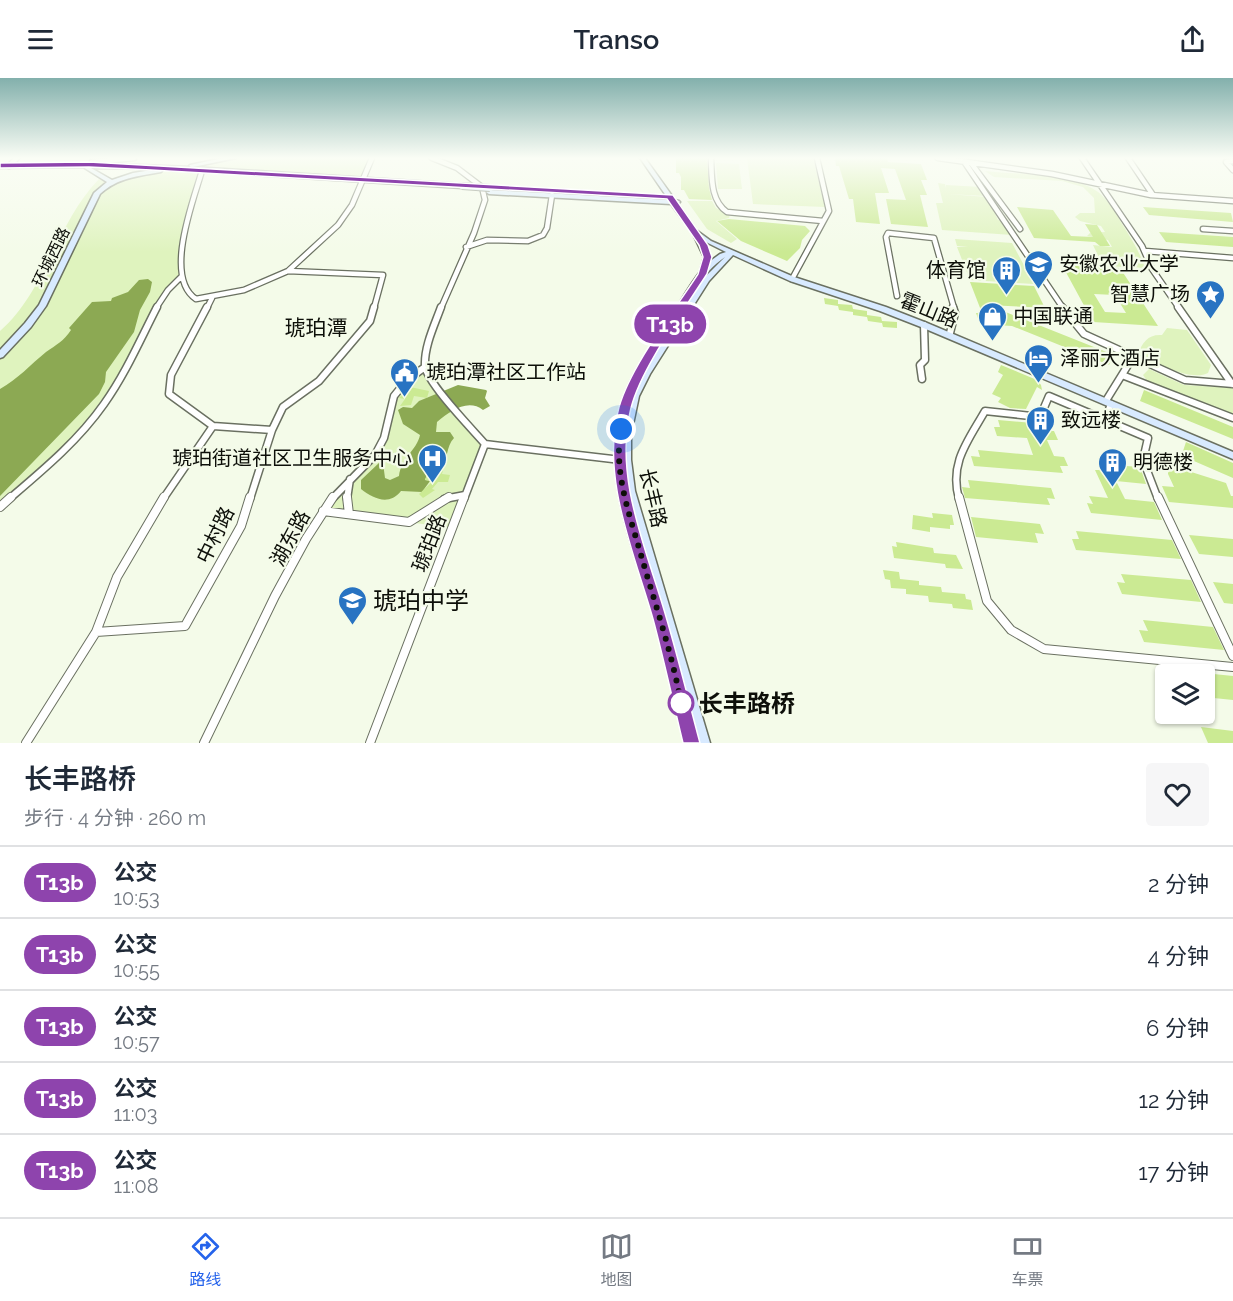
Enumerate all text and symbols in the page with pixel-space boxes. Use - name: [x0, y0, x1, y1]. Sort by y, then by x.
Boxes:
- icon: menu: [24, 23, 57, 56]
- icon: share: [1176, 23, 1209, 56]
- text: Transo: [574, 24, 659, 55]
- street label: 环城西路: [28, 224, 74, 290]
- school or university icon: 安徽农业大学: [1022, 248, 1054, 290]
- place label: 安徽农业大学: [1059, 252, 1179, 276]
- building icon: 体育馆: [991, 254, 1023, 296]
- place label: 体育馆: [926, 258, 986, 282]
- place icon: 智慧广场: [1195, 278, 1227, 320]
- place label: 智慧广场: [1110, 282, 1190, 306]
- street label: 霍山路: [897, 288, 961, 332]
- shop icon: 中国联通: [976, 300, 1008, 342]
- line badge: T13b: [628, 304, 712, 344]
- place label: 中国联通: [1013, 304, 1093, 328]
- text: T13b: [646, 312, 694, 337]
- district label: 琥珀潭: [285, 315, 348, 340]
- hotel icon: 泽丽大酒店: [1023, 342, 1055, 384]
- place label: 泽丽大酒店: [1060, 346, 1160, 370]
- public building icon: 琥珀潭社区工作站: [389, 356, 421, 398]
- place label: 琥珀潭社区工作站: [426, 360, 586, 384]
- building icon: 致远楼: [1024, 404, 1056, 446]
- place label: 致远楼: [1061, 408, 1121, 432]
- your location: [606, 414, 636, 444]
- hospital icon: 琥珀街道社区卫生服务中心: [417, 442, 449, 484]
- place label: 琥珀街道社区卫生服务中心: [172, 446, 412, 470]
- building icon: 明德楼: [1096, 446, 1128, 488]
- place label: 明德楼: [1133, 450, 1193, 474]
- street label: 长丰路: [635, 466, 671, 530]
- street label: 中村路: [191, 503, 239, 567]
- street label: 湖东路: [265, 506, 315, 570]
- street label: 琥珀路: [407, 511, 451, 575]
- school or university icon: 琥珀中学: [336, 584, 368, 626]
- place label: 琥珀中学: [373, 586, 469, 615]
- map controls: [1155, 664, 1215, 724]
- button: layers: [1155, 664, 1215, 724]
- place label: 长丰路桥: [699, 689, 795, 718]
- marker: 长丰路桥: [668, 690, 694, 716]
- text: 长丰路桥: [24, 763, 136, 796]
- button: heart: [1146, 763, 1209, 826]
- text: 步行 · 4 分钟 · 260 m: [24, 806, 206, 830]
- text: 公交: [114, 859, 158, 885]
- text: T13b: [36, 870, 84, 895]
- text: 2 分钟: [1148, 871, 1209, 897]
- text: 10:53: [114, 886, 160, 910]
- text: 公交: [114, 931, 158, 957]
- text: T13b: [36, 942, 84, 967]
- text: 4 分钟: [1147, 943, 1209, 969]
- text: 10:55: [114, 958, 160, 982]
- text: 公交: [114, 1003, 158, 1029]
- text: T13b: [36, 1014, 84, 1039]
- text: 6 分钟: [1146, 1015, 1209, 1041]
- text: 10:57: [114, 1030, 160, 1054]
- text: 公交: [114, 1075, 158, 1101]
- text: T13b: [36, 1086, 84, 1111]
- text: 12 分钟: [1139, 1087, 1209, 1113]
- text: 11:03: [114, 1102, 157, 1126]
- text: 公交: [114, 1147, 158, 1173]
- text: T13b: [36, 1158, 84, 1183]
- text: 17 分钟: [1138, 1159, 1209, 1185]
- text: 11:08: [114, 1174, 159, 1198]
- tab: 路线: [189, 1230, 222, 1290]
- tab: 地图: [600, 1230, 633, 1290]
- tab: 车票: [1011, 1230, 1044, 1290]

